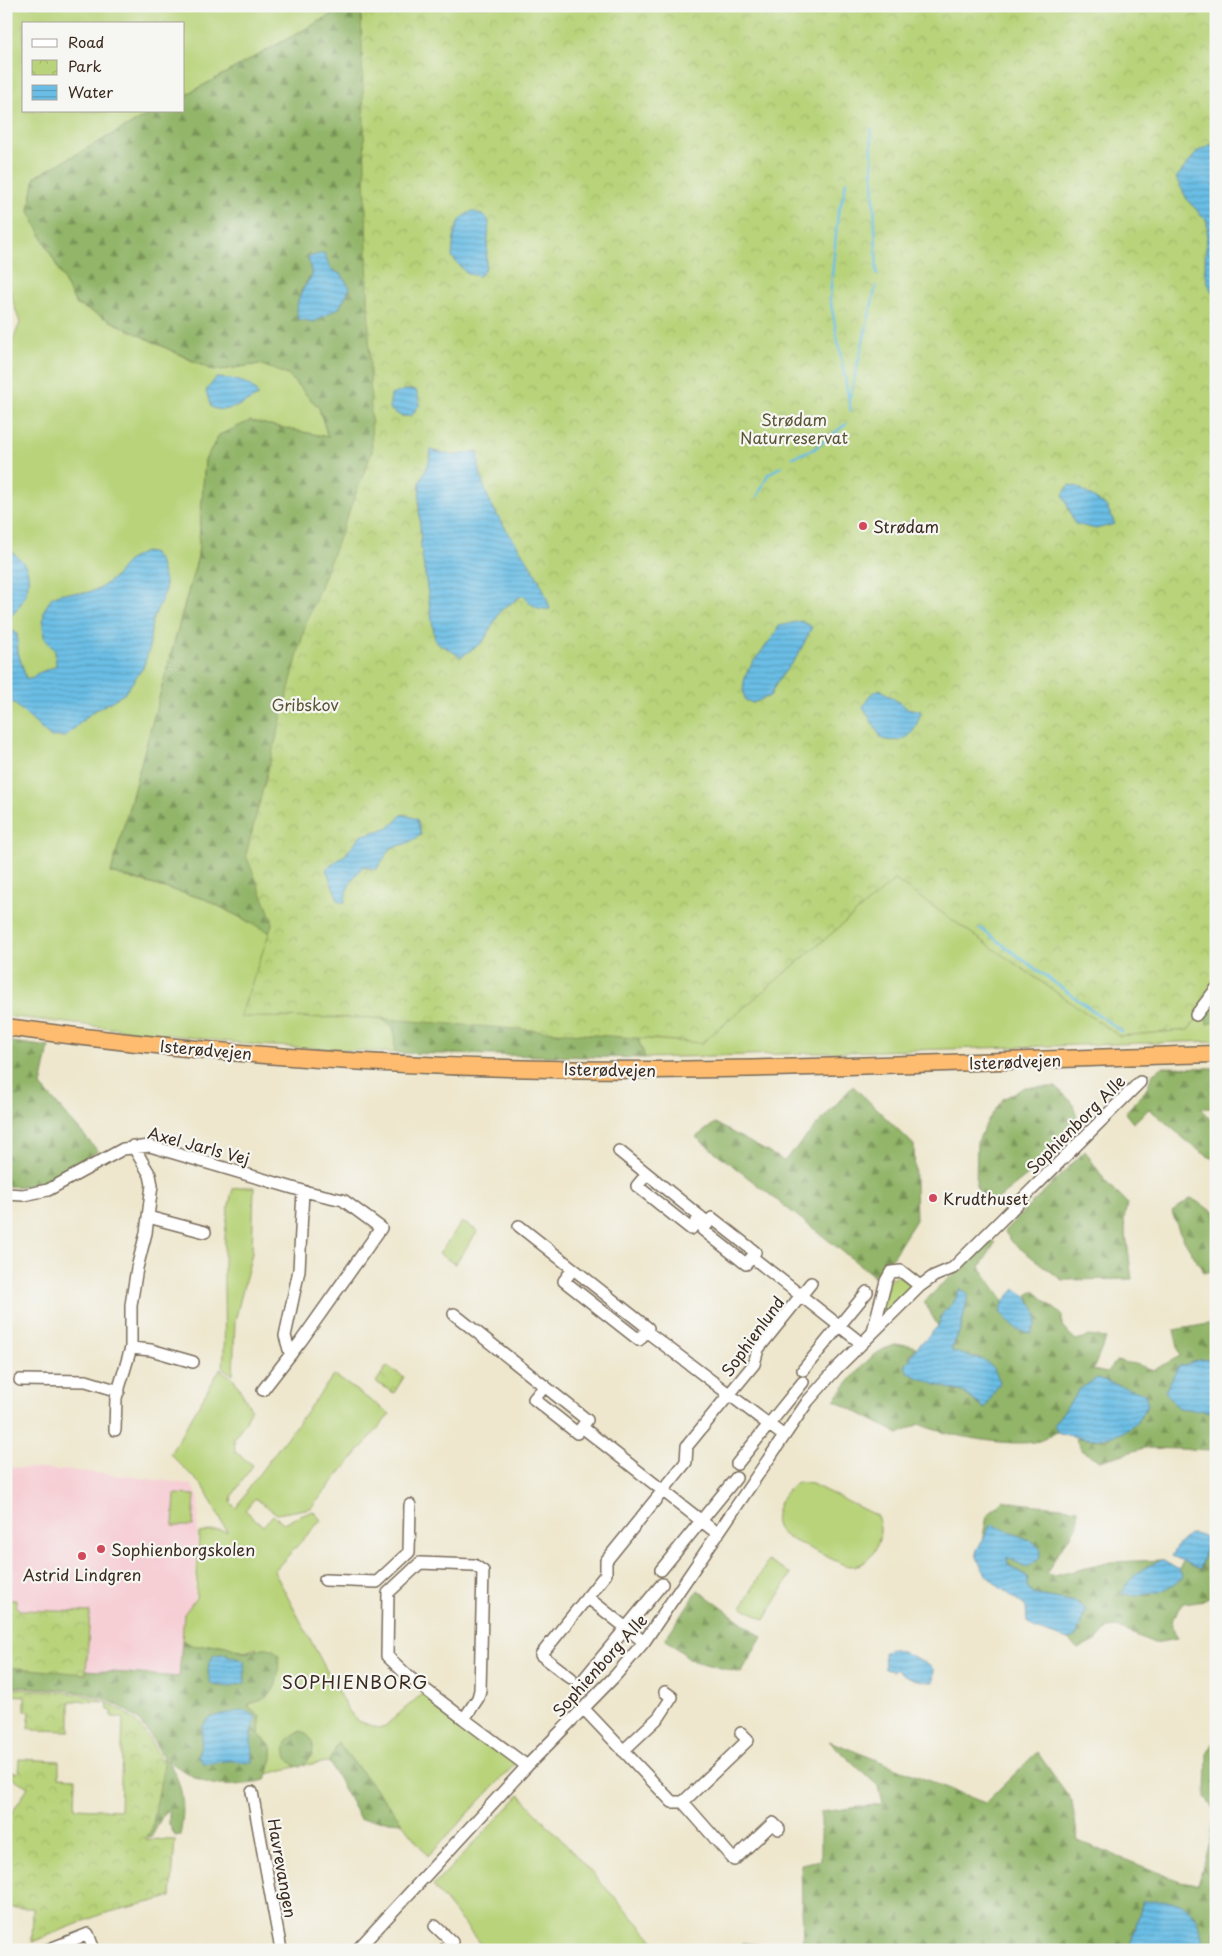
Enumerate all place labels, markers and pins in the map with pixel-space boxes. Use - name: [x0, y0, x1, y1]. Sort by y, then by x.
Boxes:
- place label: Strødam: [873, 514, 939, 538]
- marker: Strødam: [857, 520, 869, 532]
- place label: Krudthuset: [943, 1186, 1029, 1210]
- marker: Krudthuset: [927, 1192, 939, 1204]
- place label: Sophienborgskolen: [111, 1537, 255, 1561]
- marker: Sophienborgskolen: [95, 1543, 107, 1555]
- marker: Astrid Lindgren: [76, 1550, 88, 1562]
- place label: Astrid Lindgren: [23, 1562, 141, 1586]

